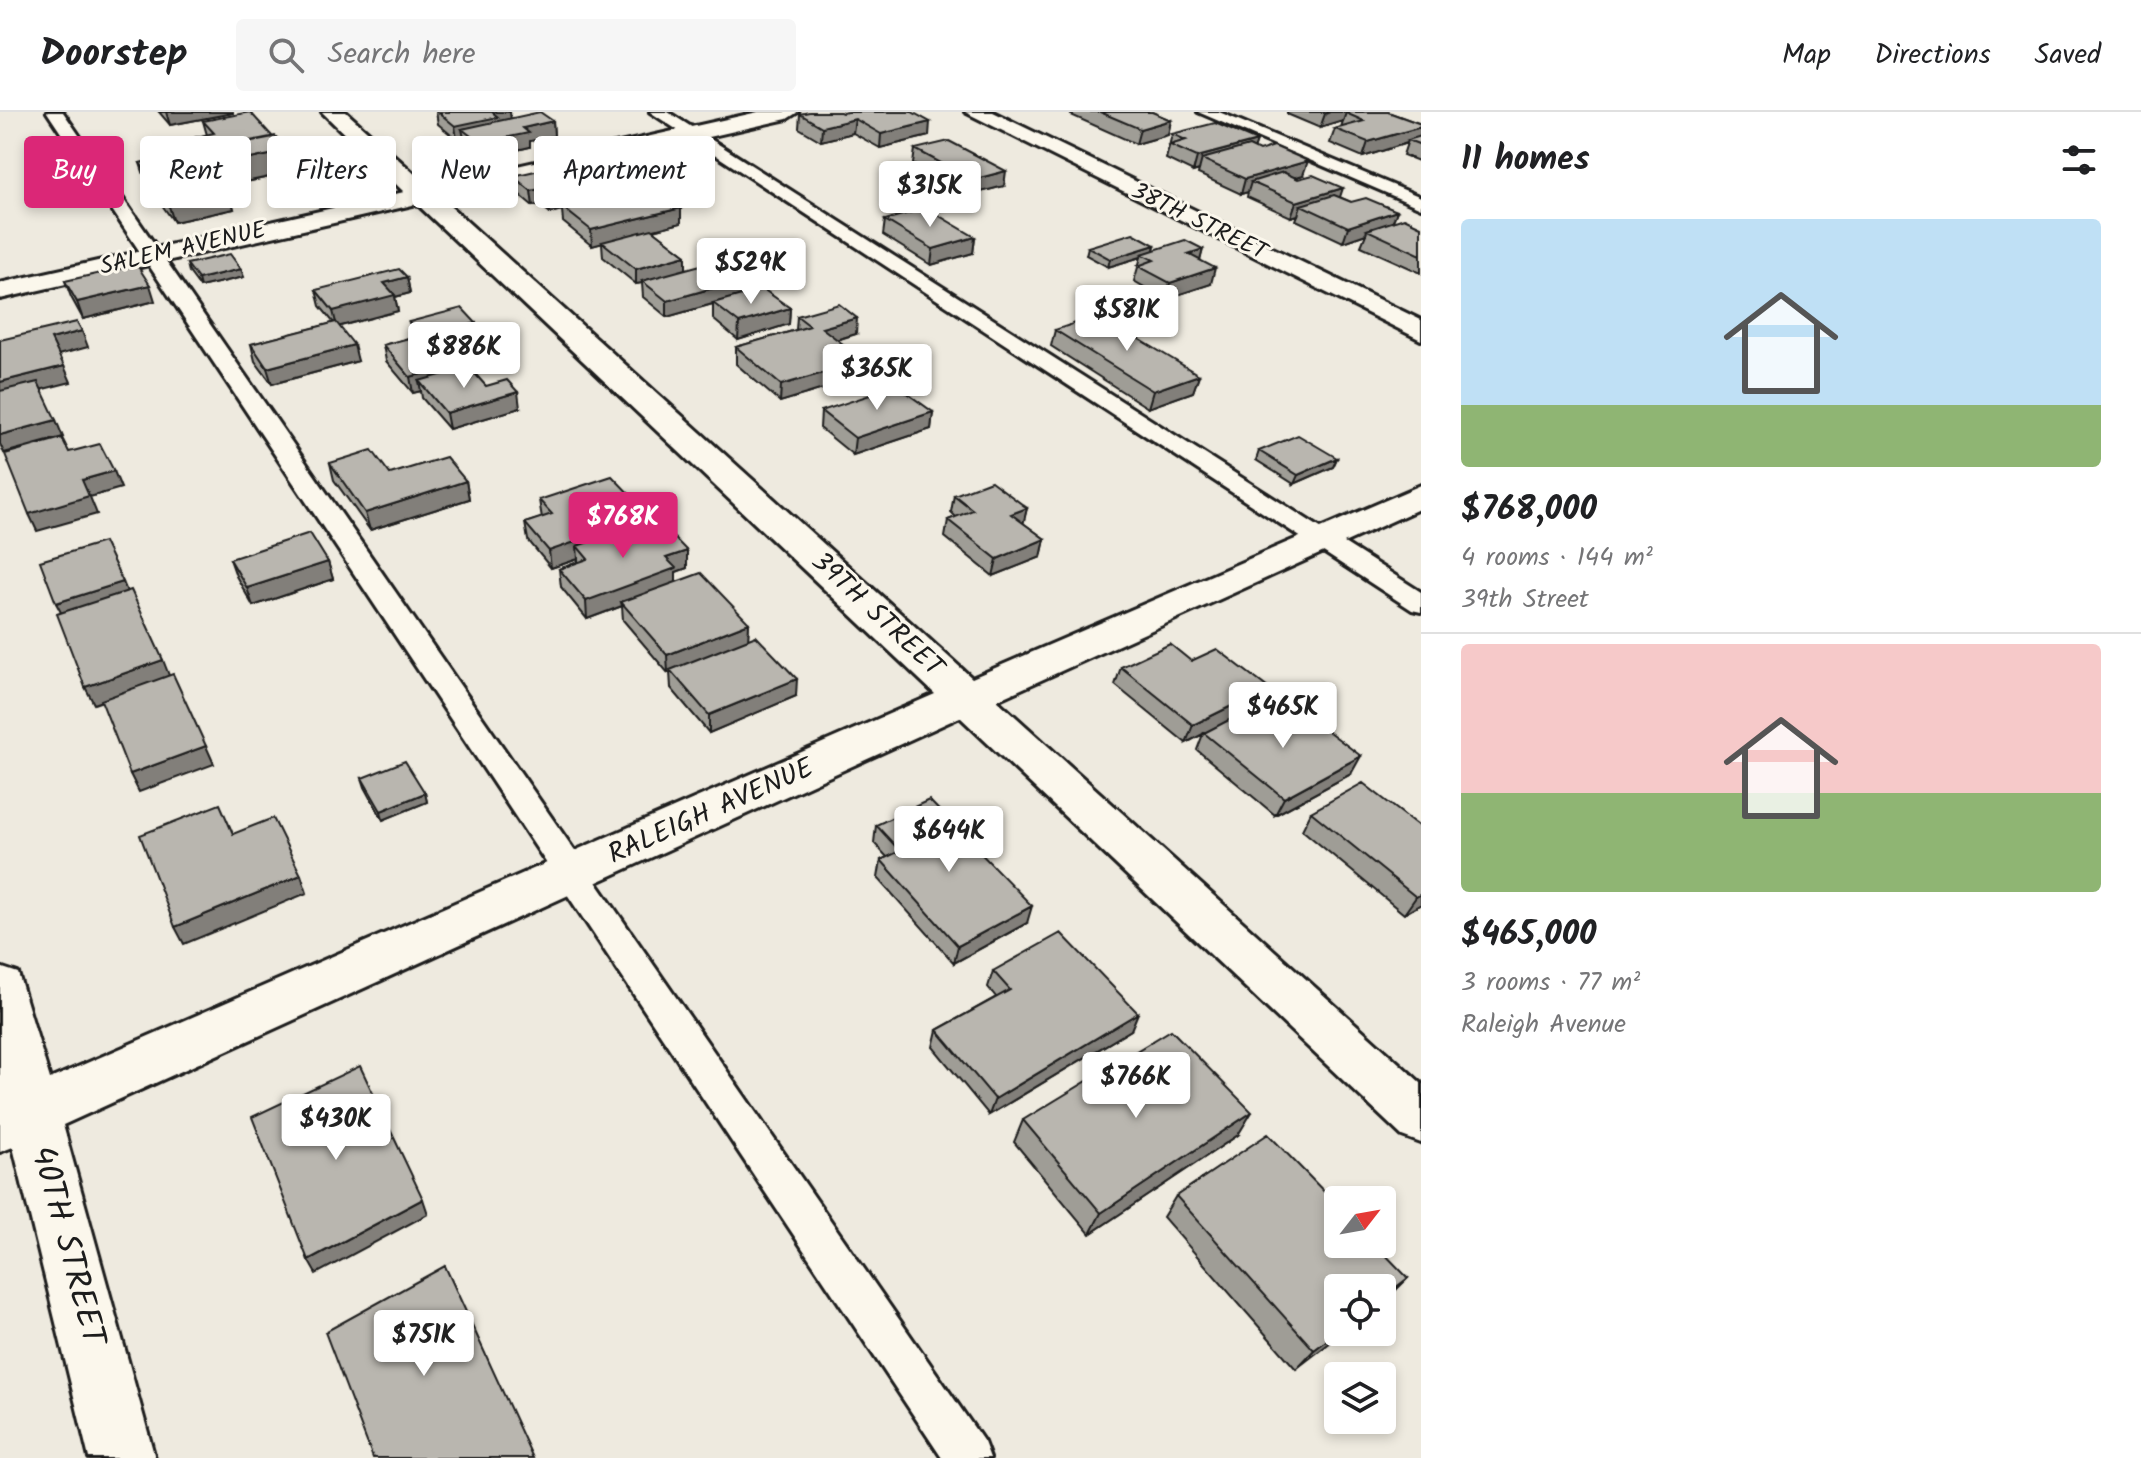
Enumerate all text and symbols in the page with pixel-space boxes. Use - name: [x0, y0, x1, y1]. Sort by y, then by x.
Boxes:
- search box: [236, 19, 796, 91]
- text: Doorstep: [40, 25, 188, 85]
- text: Search here: [328, 31, 476, 79]
- icon: search: [264, 33, 308, 77]
- text: Map: [1782, 33, 1831, 78]
- text: Directions: [1875, 33, 1991, 78]
- text: Saved: [2035, 33, 2101, 78]
- text: 11 homes: [1461, 133, 1590, 187]
- chip: Buy: [24, 136, 124, 208]
- chip: Rent: [140, 136, 251, 208]
- chip: Filters: [267, 136, 396, 208]
- chip: New: [412, 136, 518, 208]
- chip: Apartment: [534, 136, 715, 208]
- icon: filters: [2057, 138, 2101, 182]
- pin: $315K: [874, 161, 986, 229]
- text: $315K: [897, 166, 963, 208]
- street label: 38TH STREET: [1124, 172, 1276, 273]
- street label: SALEM AVENUE: [96, 211, 271, 287]
- pin: $529K: [695, 238, 807, 306]
- text: $529K: [715, 243, 787, 285]
- icon: home: [1709, 271, 1853, 415]
- pin: $581K: [1071, 285, 1183, 353]
- text: $581K: [1093, 290, 1161, 332]
- pin: $886K: [408, 322, 520, 390]
- text: $886K: [426, 327, 502, 369]
- pin: $365K: [821, 344, 933, 412]
- text: $365K: [841, 349, 913, 391]
- text: $768,000: [1461, 483, 1597, 537]
- pin: $768K: [567, 492, 679, 560]
- text: $768K: [587, 497, 659, 539]
- text: 4 rooms · 144 m²: [1461, 537, 1653, 579]
- street label: 39TH STREET: [800, 541, 955, 690]
- text: 39th Street: [1461, 579, 1589, 621]
- pin: $465K: [1227, 682, 1339, 750]
- text: $465K: [1247, 687, 1319, 729]
- icon: home: [1709, 696, 1853, 840]
- street label: RALEIGH AVENUE: [601, 746, 822, 878]
- pin: $644K: [893, 806, 1005, 874]
- text: $644K: [912, 811, 986, 853]
- text: $465,000: [1461, 908, 1597, 962]
- text: 3 rooms · 77 m²: [1461, 962, 1640, 1004]
- text: Raleigh Avenue: [1461, 1004, 1626, 1046]
- pin: $766K: [1080, 1052, 1192, 1120]
- text: $766K: [1100, 1057, 1172, 1099]
- pin: $430K: [280, 1094, 392, 1162]
- text: $430K: [300, 1099, 372, 1141]
- street label: 40TH STREET: [14, 1140, 120, 1354]
- north arrow: [1324, 1186, 1396, 1258]
- map controls: [1324, 1186, 1396, 1434]
- button: locate: [1324, 1274, 1396, 1346]
- pin: $751K: [368, 1310, 480, 1378]
- text: $751K: [392, 1315, 456, 1357]
- button: layers: [1324, 1362, 1396, 1434]

